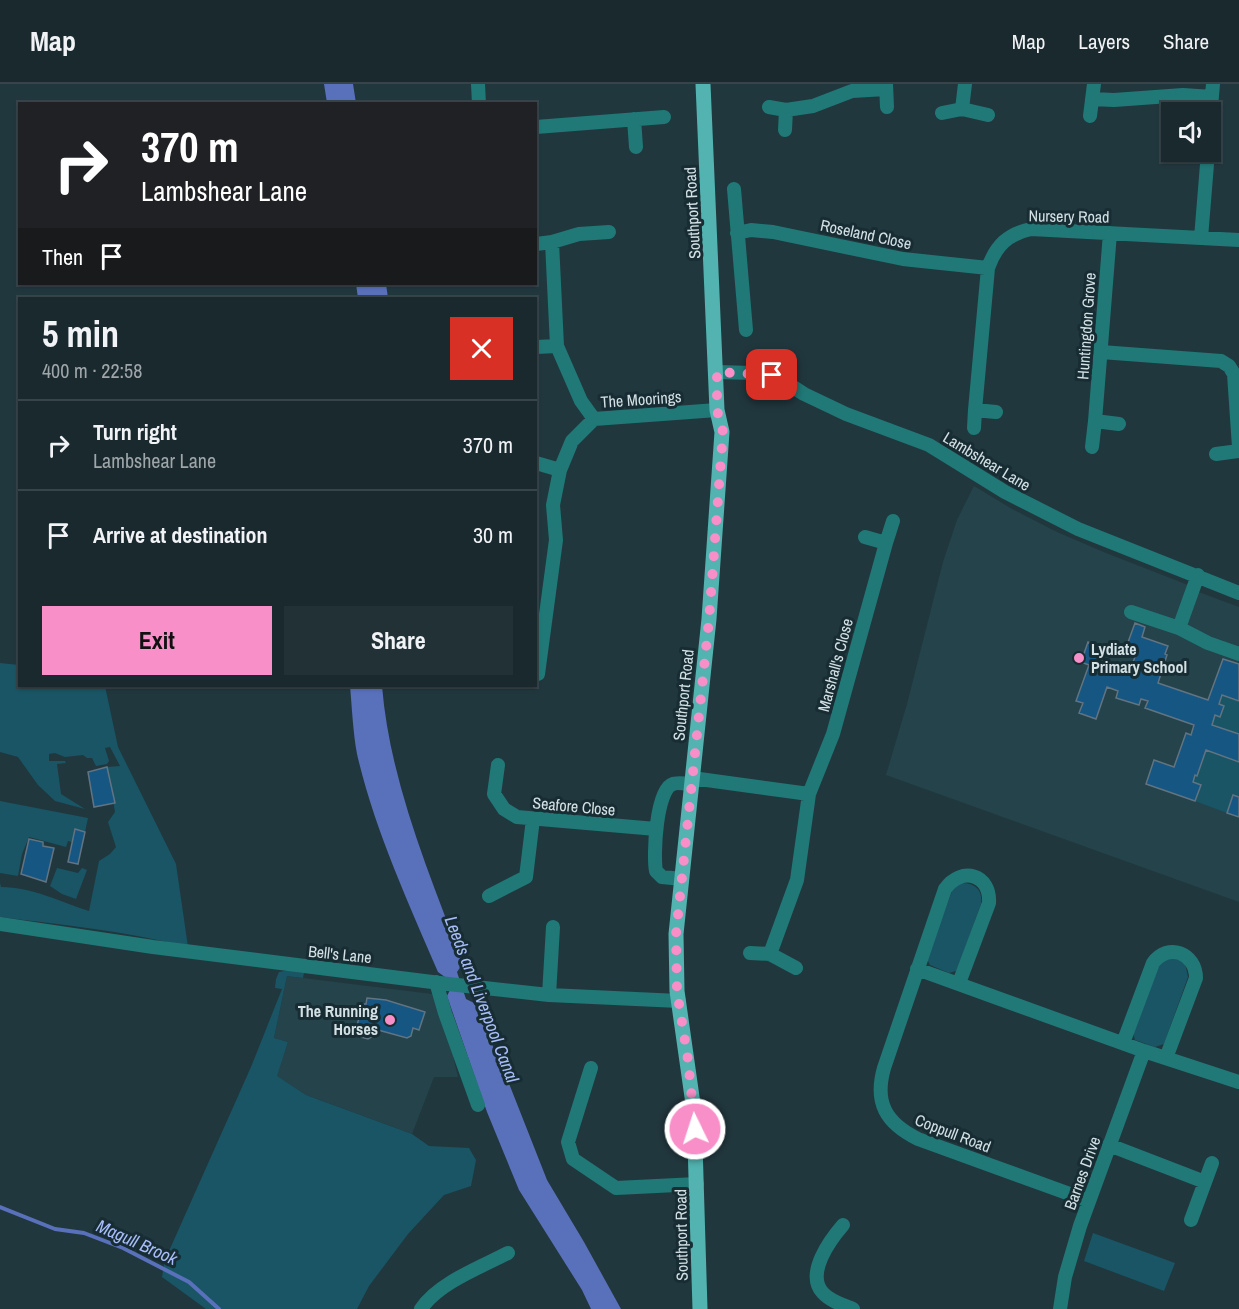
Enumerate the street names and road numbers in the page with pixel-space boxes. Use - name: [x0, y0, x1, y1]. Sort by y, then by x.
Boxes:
- street label: Southport Road: [679, 167, 705, 259]
- street label: Nursery Road: [1028, 204, 1110, 228]
- street label: Roseland Close: [818, 214, 914, 254]
- street label: Huntingdon Grove: [1071, 272, 1101, 380]
- street label: The Moorings: [600, 385, 682, 413]
- street label: Lambshear Lane: [939, 426, 1035, 496]
- street label: Marshall's Close: [812, 616, 858, 714]
- street label: Southport Road: [667, 648, 699, 742]
- street label: Seafore Close: [532, 791, 616, 821]
- street label: Bell's Lane: [307, 940, 373, 968]
- street label: Coppull Road: [912, 1108, 994, 1158]
- street label: Barnes Drive: [1059, 1133, 1105, 1213]
- street label: Southport Road: [669, 1189, 693, 1281]

